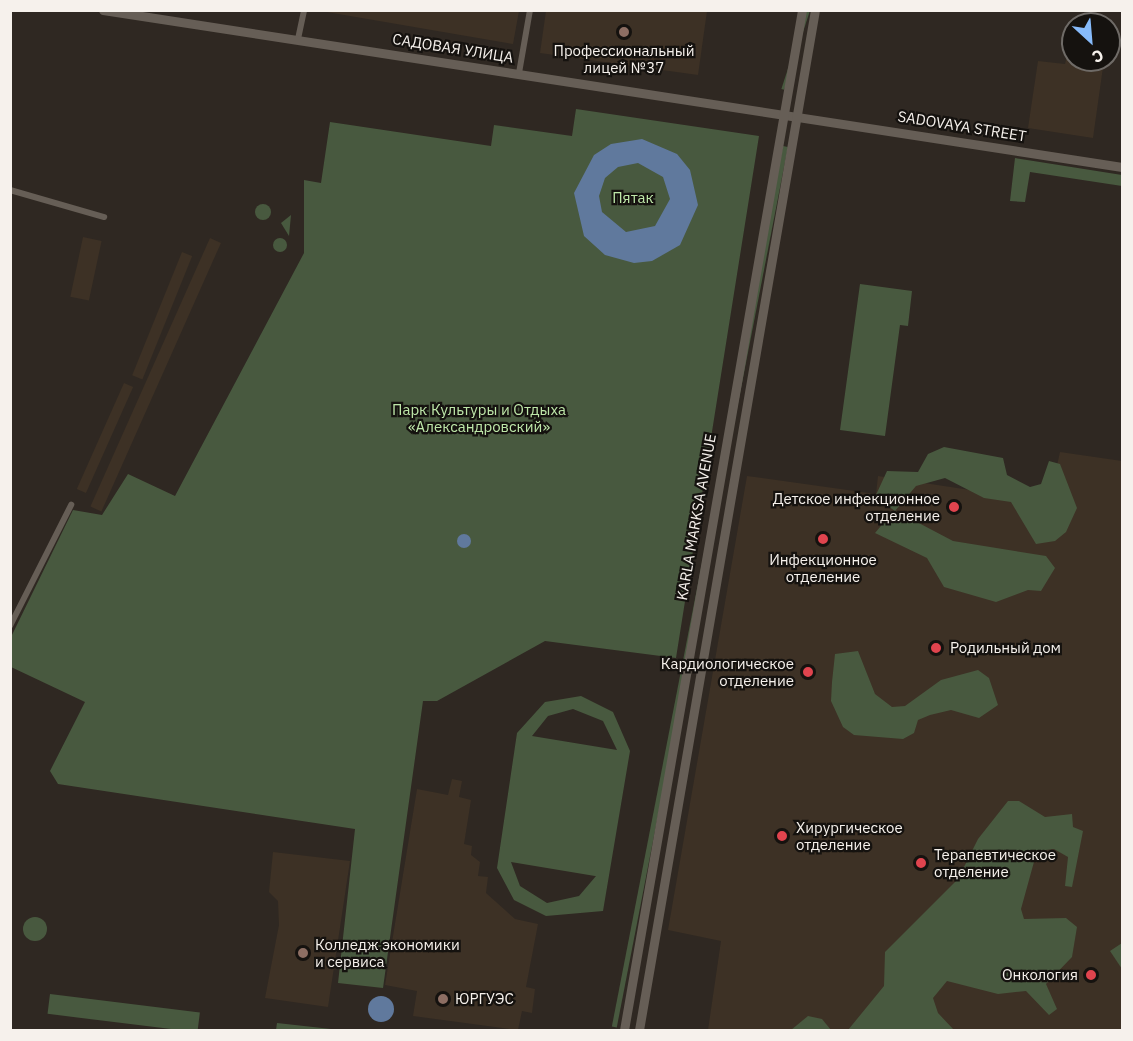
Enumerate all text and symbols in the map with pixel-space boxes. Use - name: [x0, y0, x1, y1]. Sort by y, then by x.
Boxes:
- north arrow: [1061, 12, 1121, 72]
- marker: Профессиональный лицей №37: [617, 25, 631, 39]
- street label: САДОВАЯ УЛИЦА: [391, 30, 515, 66]
- place label: Профессиональный лицей №37: [553, 41, 695, 76]
- text: С: [1089, 45, 1107, 68]
- street label: SADOVAYA STREET: [896, 107, 1028, 145]
- park label: Пятак: [612, 189, 654, 207]
- park label: Парк Культуры и Отдыха «Александровский»: [392, 400, 566, 435]
- street label: KARLA MARKSA AVENUE: [672, 432, 720, 602]
- place label: Детское инфекционное отделение: [773, 489, 940, 524]
- marker: Детское инфекционное отделение: [945, 498, 963, 516]
- marker: Инфекционное отделение: [814, 530, 832, 548]
- place label: Инфекционное отделение: [769, 550, 877, 585]
- marker: Родильный дом: [927, 639, 945, 657]
- place label: Родильный дом: [950, 639, 1061, 657]
- place label: Кардиологическое отделение: [661, 654, 794, 689]
- marker: Кардиологическое отделение: [799, 663, 817, 681]
- place label: Хирургическое отделение: [796, 818, 903, 853]
- marker: Хирургическое отделение: [773, 827, 791, 845]
- place label: Терапевтическое отделение: [934, 845, 1056, 880]
- marker: Терапевтическое отделение: [912, 854, 930, 872]
- place label: Колледж экономики и сервиса: [315, 935, 460, 970]
- marker: Колледж экономики и сервиса: [296, 946, 310, 960]
- place label: Онкология: [1002, 966, 1078, 984]
- marker: Онкология: [1082, 966, 1100, 984]
- place label: ЮРГУЭС: [455, 990, 514, 1008]
- marker: ЮРГУЭС: [436, 992, 450, 1006]

